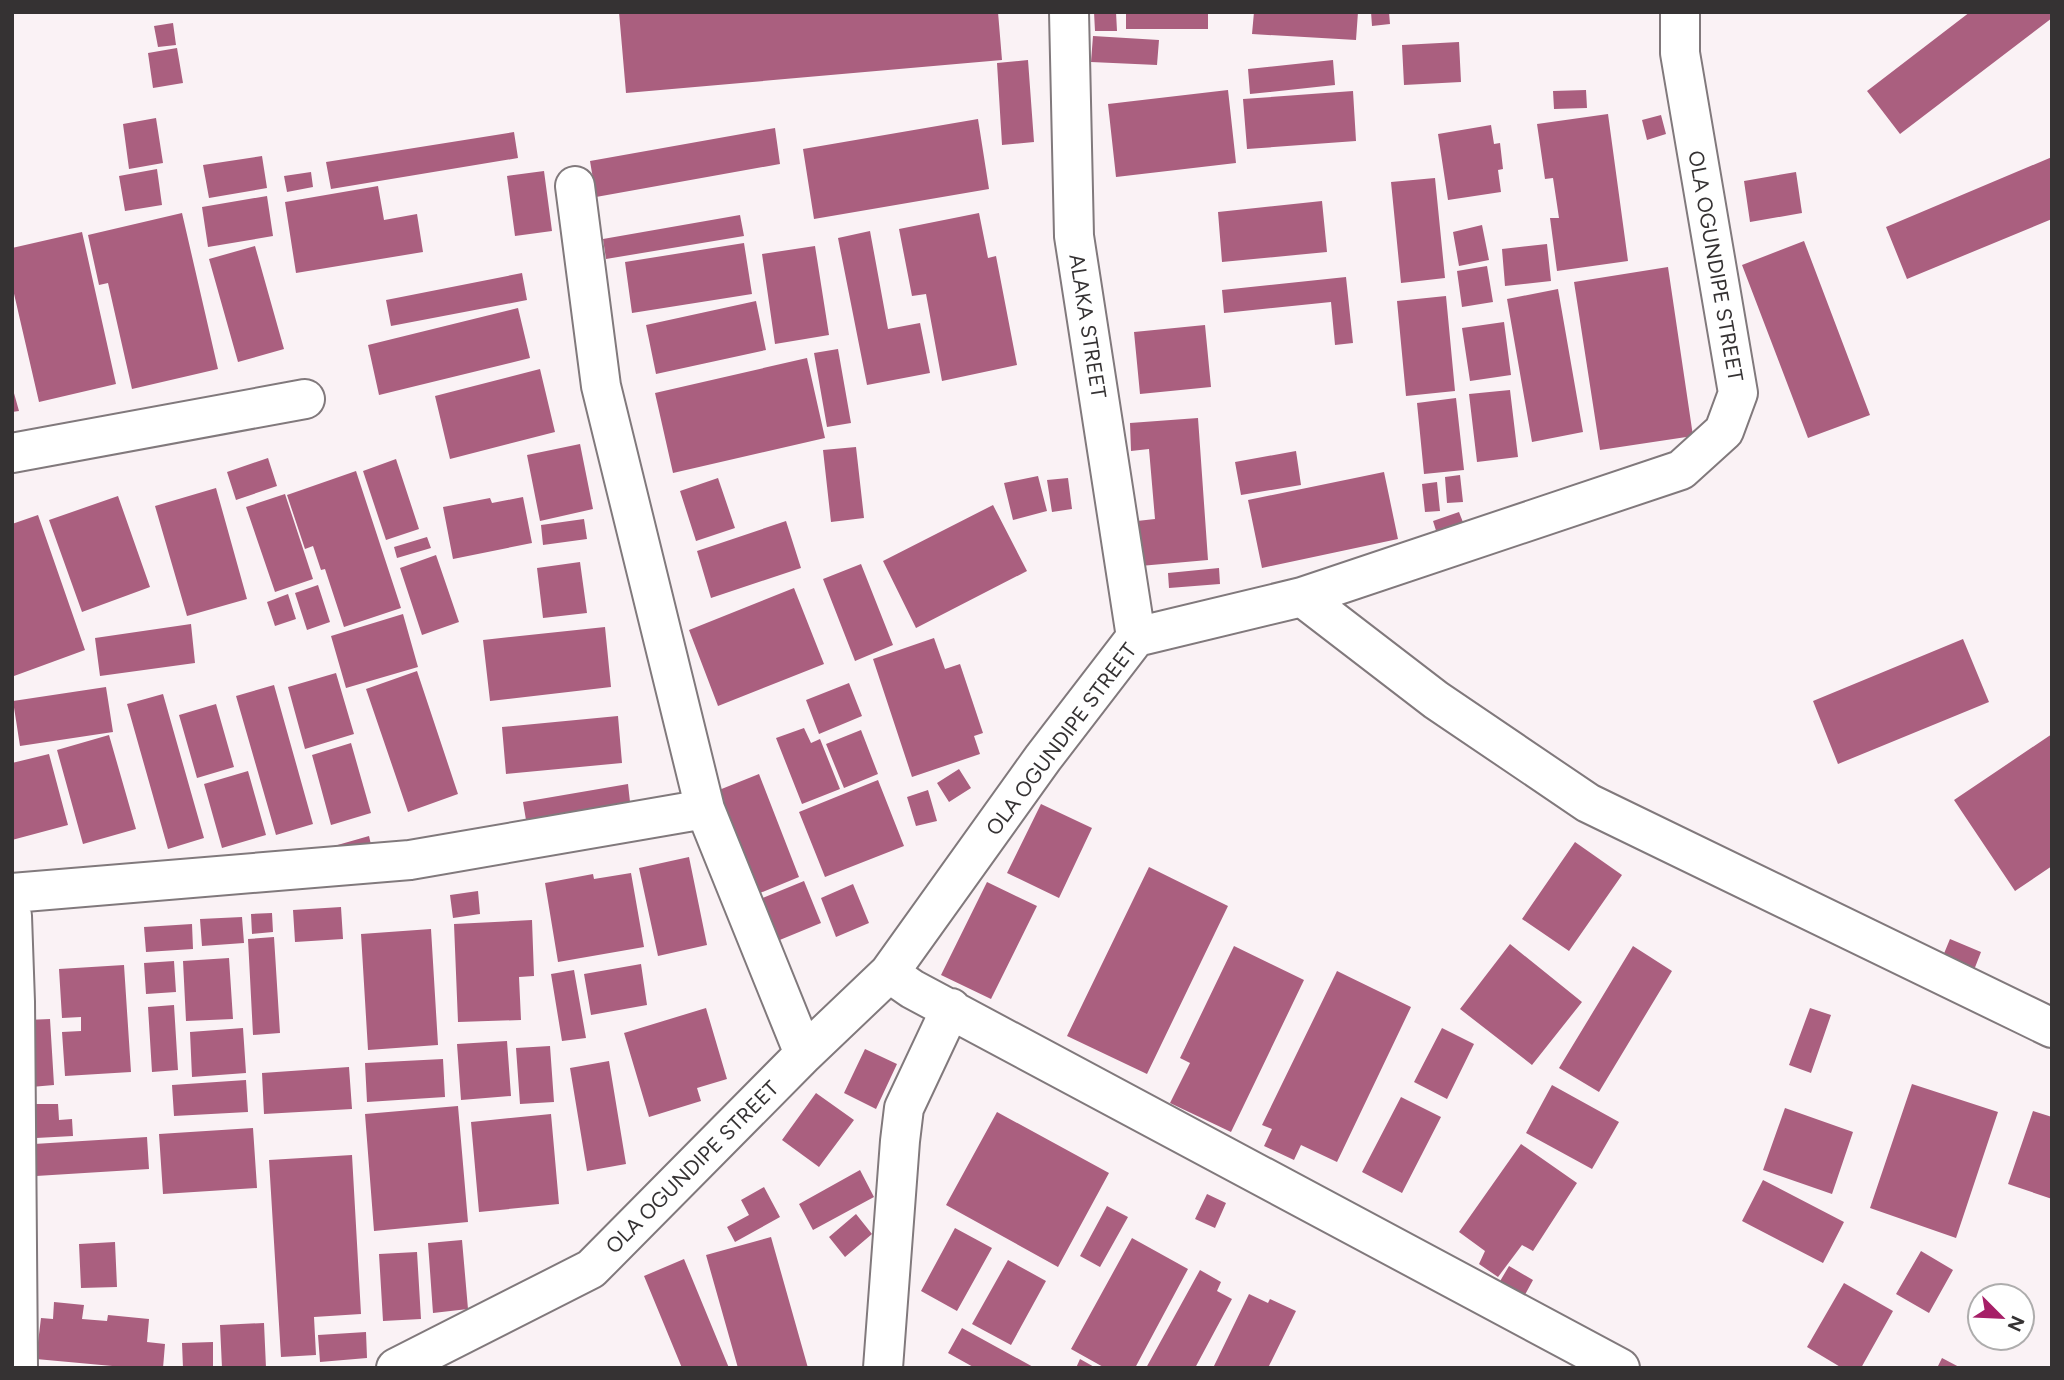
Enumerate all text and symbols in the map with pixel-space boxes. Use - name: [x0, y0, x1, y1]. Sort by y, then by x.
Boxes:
- street label: OLA OGUNDIPE STREET: [1683, 149, 1749, 384]
- street label: ALAKA STREET: [1064, 252, 1112, 400]
- street label: OLA OGUNDIPE STREET: [981, 638, 1142, 840]
- street label: OLA OGUNDIPE STREET: [600, 1075, 784, 1259]
- north arrow: [1966, 1282, 2036, 1352]
- text: N: [2003, 1312, 2030, 1335]

